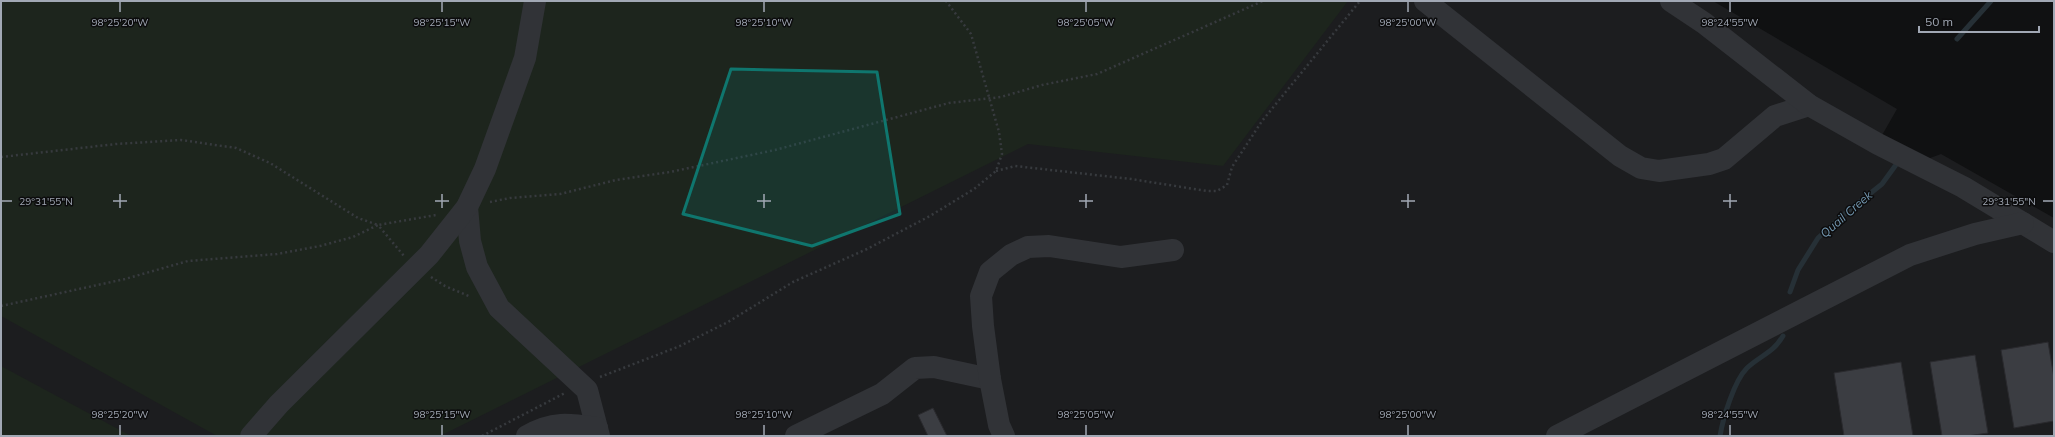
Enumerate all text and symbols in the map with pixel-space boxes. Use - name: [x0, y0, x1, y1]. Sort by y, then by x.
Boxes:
- scale bar: [1919, 8, 2039, 34]
- text: 50 m: [1925, 14, 1953, 29]
- text: 98°25'20"W: [92, 16, 148, 29]
- text: 98°25'15"W: [414, 16, 470, 29]
- text: 98°25'10"W: [736, 16, 792, 29]
- text: 98°25'05"W: [1058, 16, 1114, 29]
- text: 98°25'00"W: [1380, 16, 1436, 29]
- text: 98°24'55"W: [1702, 16, 1758, 29]
- water label: Quail Creek: [1817, 187, 1876, 241]
- text: 29°31'55"N: [19, 195, 73, 208]
- text: 29°31'55"N: [1982, 195, 2036, 208]
- text: 98°25'20"W: [92, 408, 148, 421]
- text: 98°25'15"W: [414, 408, 470, 421]
- text: 98°25'10"W: [736, 408, 792, 421]
- text: 98°25'05"W: [1058, 408, 1114, 421]
- text: 98°25'00"W: [1380, 408, 1436, 421]
- text: 98°24'55"W: [1702, 408, 1758, 421]

